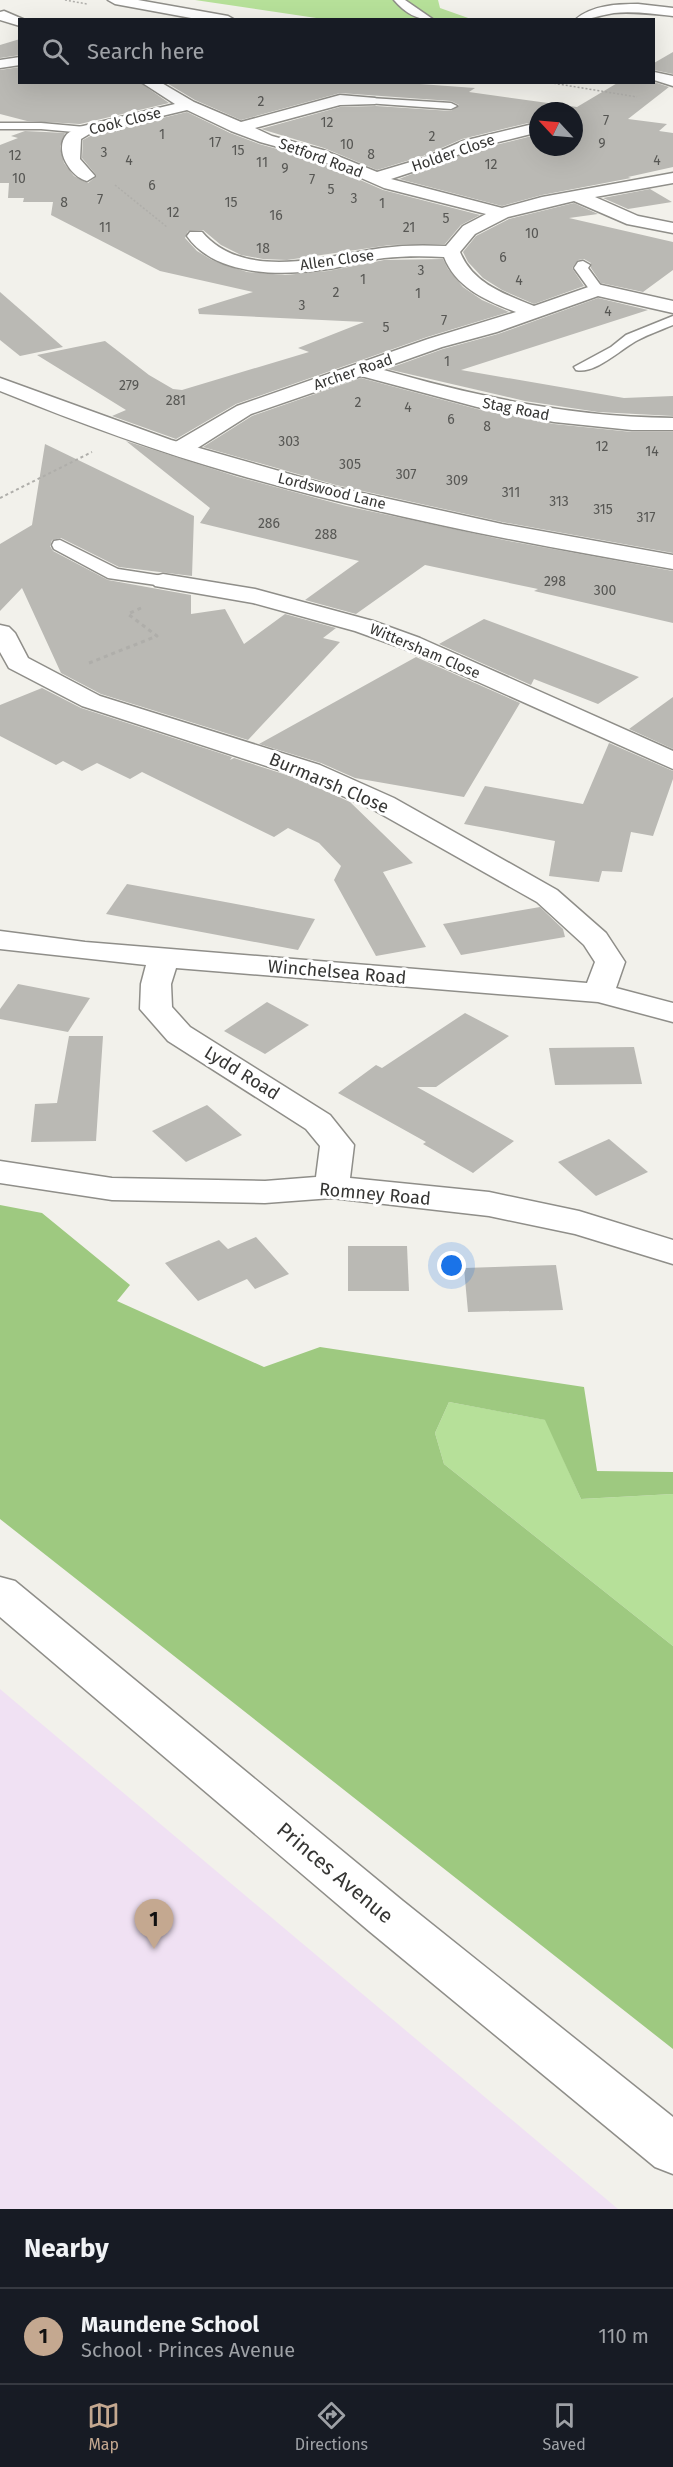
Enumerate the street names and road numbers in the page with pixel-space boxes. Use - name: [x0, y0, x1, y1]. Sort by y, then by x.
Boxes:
- street label: Cook Close: [87, 103, 163, 139]
- street label: Holder Close: [409, 130, 497, 176]
- street label: Setford Road: [276, 134, 366, 182]
- street label: Allen Close: [299, 246, 375, 274]
- street label: Archer Road: [311, 350, 395, 394]
- street label: Stag Road: [481, 394, 551, 424]
- street label: Lordswood Lane: [276, 469, 388, 513]
- street label: Wittersham Close: [367, 620, 483, 682]
- street label: Burmarsh Close: [266, 748, 392, 818]
- street label: Winchelsea Road: [267, 955, 407, 989]
- street label: Lydd Road: [200, 1041, 284, 1105]
- street label: Romney Road: [318, 1178, 432, 1210]
- street label: Princes Avenue: [271, 1817, 399, 1929]

